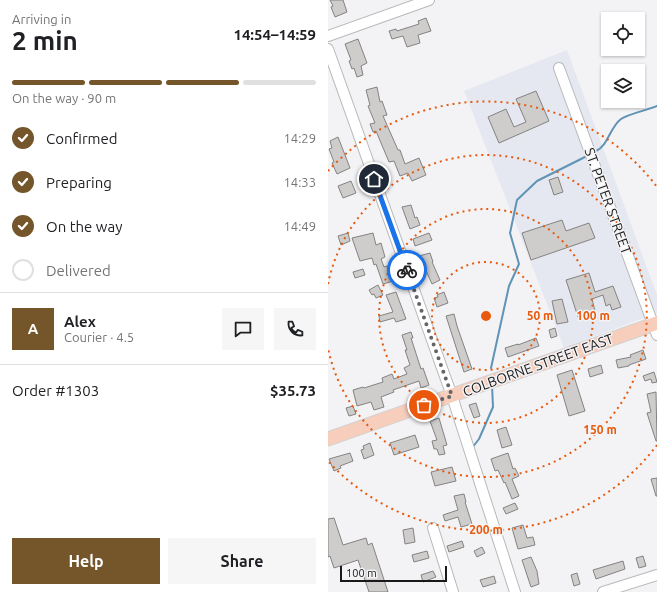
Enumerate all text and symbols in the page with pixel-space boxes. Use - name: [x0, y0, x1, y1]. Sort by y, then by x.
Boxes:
- text: Arriving in: [12, 12, 71, 26]
- map controls: [601, 12, 645, 108]
- button: locate: [601, 12, 645, 56]
- text: 2 min: [12, 26, 78, 55]
- text: 14:54–14:59: [233, 26, 316, 43]
- button: layers: [601, 64, 645, 108]
- text: On the way · 90 m: [12, 91, 116, 105]
- icon: check: [12, 127, 34, 149]
- text: Confirmed: [46, 130, 118, 147]
- text: 14:29: [283, 131, 316, 145]
- street label: ST. PETER STREET: [581, 146, 635, 257]
- pin: [357, 162, 391, 196]
- icon: home: [363, 168, 385, 190]
- icon: check: [12, 171, 34, 193]
- text: Preparing: [46, 174, 112, 191]
- text: 14:33: [283, 175, 316, 189]
- icon: check: [12, 215, 34, 237]
- text: On the way: [46, 218, 122, 235]
- text: 14:49: [283, 219, 316, 233]
- courier: [387, 250, 427, 290]
- icon: bike: [396, 259, 418, 281]
- text: Delivered: [46, 262, 111, 279]
- button: chat: [222, 308, 264, 350]
- button: phone: [274, 308, 316, 350]
- centre of rings: [479, 309, 493, 323]
- text: 50 m: [527, 309, 553, 322]
- text: 100 m: [576, 309, 610, 322]
- text: Alex: [64, 313, 96, 330]
- text: A: [28, 320, 38, 337]
- text: Courier · 4.5: [64, 330, 134, 344]
- street label: COLBORNE STREET EAST: [461, 330, 616, 400]
- text: Order #1303: [12, 382, 99, 399]
- text: $35.73: [270, 382, 316, 399]
- pin: [407, 388, 441, 422]
- icon: bag: [413, 394, 435, 416]
- text: 150 m: [583, 423, 617, 436]
- text: 200 m: [469, 523, 503, 536]
- button: Help: [12, 538, 160, 584]
- button: Share: [168, 538, 316, 584]
- scale bar: [340, 564, 447, 583]
- text: 100 m: [346, 567, 377, 579]

